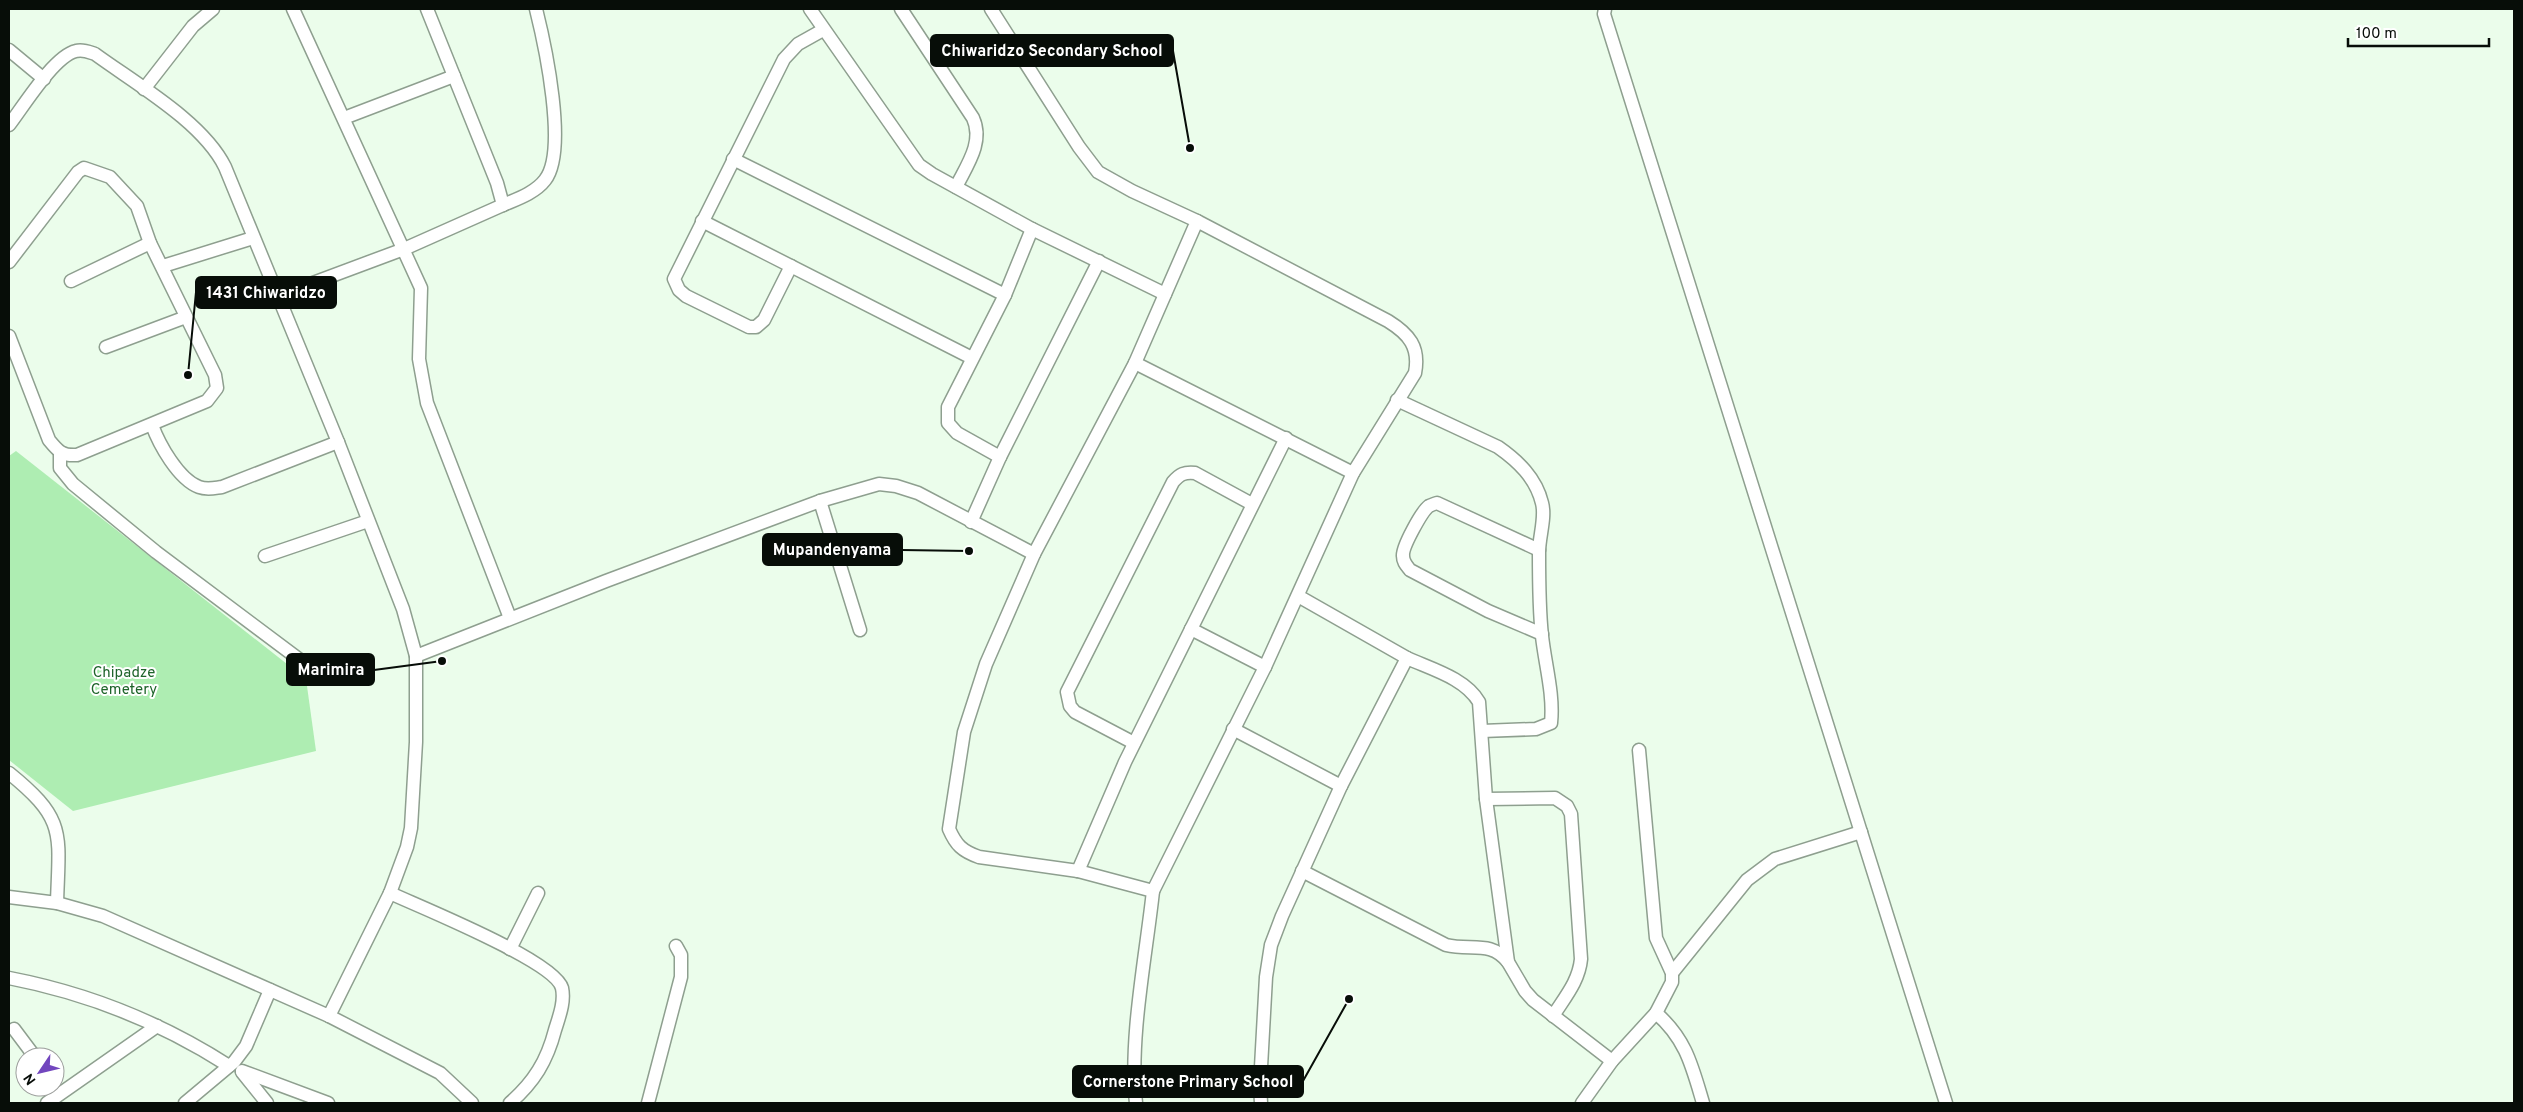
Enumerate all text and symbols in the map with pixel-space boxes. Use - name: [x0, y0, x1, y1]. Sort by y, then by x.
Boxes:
- scale bar: [2348, 15, 2489, 47]
- text: 100 m: [2356, 25, 2397, 44]
- callout: Chiwaridzo Secondary School: [931, 35, 1173, 66]
- text: Chiwaridzo Secondary School: [941, 42, 1163, 62]
- callout: 1431 Chiwaridzo: [196, 277, 336, 308]
- text: 1431 Chiwaridzo: [206, 284, 326, 304]
- callout: Mupandenyama: [763, 534, 902, 565]
- text: Mupandenyama: [773, 541, 891, 561]
- callout: Marimira: [287, 654, 374, 685]
- text: Marimira: [297, 661, 365, 681]
- park label: Chipadze Cemetery: [91, 664, 157, 700]
- north arrow: [15, 1047, 65, 1097]
- callout: Cornerstone Primary School: [1073, 1066, 1303, 1097]
- text: N: [21, 1070, 40, 1088]
- text: Cornerstone Primary School: [1083, 1073, 1293, 1093]

